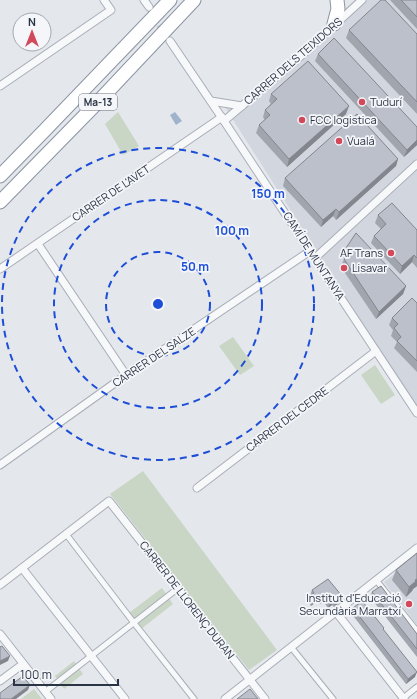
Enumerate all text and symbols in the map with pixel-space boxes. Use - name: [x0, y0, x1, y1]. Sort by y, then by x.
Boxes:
- north arrow: [12, 12, 52, 52]
- text: N: [28, 14, 36, 29]
- street label: CARRER DELS TEIXIDORS: [240, 14, 345, 108]
- road number: Ma-13: [79, 94, 117, 110]
- place label: Tudurí: [370, 94, 403, 109]
- marker: Tudurí: [357, 97, 367, 107]
- place label: FCC logistica: [310, 112, 377, 127]
- marker: FCC logistica: [297, 115, 307, 125]
- place label: Vualá: [347, 133, 375, 148]
- marker: Vualá: [334, 136, 344, 146]
- street label: CARRER DE L'AVET: [69, 161, 153, 224]
- text: 150 m: [251, 185, 285, 202]
- street label: CAMÍ DE MUNTANYA: [280, 209, 349, 303]
- text: 100 m: [215, 222, 249, 239]
- place label: AF Trans: [340, 245, 383, 260]
- marker: AF Trans: [386, 248, 396, 258]
- text: 50 m: [181, 258, 209, 275]
- place label: Lisavar: [352, 260, 387, 275]
- marker: Lisavar: [339, 263, 349, 273]
- centre of rings: [151, 297, 165, 311]
- street label: CARRER DEL SALZE: [109, 323, 198, 390]
- street label: CARRER DEL CEDRE: [242, 383, 331, 455]
- street label: CARRER DE LLORENÇ DURAN: [137, 538, 238, 662]
- place label: Institut d'Educació Secundària Marratxí: [299, 590, 401, 618]
- marker: Institut d'Educació Secundària Marratxí: [404, 599, 414, 609]
- scale bar: [14, 661, 118, 687]
- text: 100 m: [20, 666, 52, 683]

